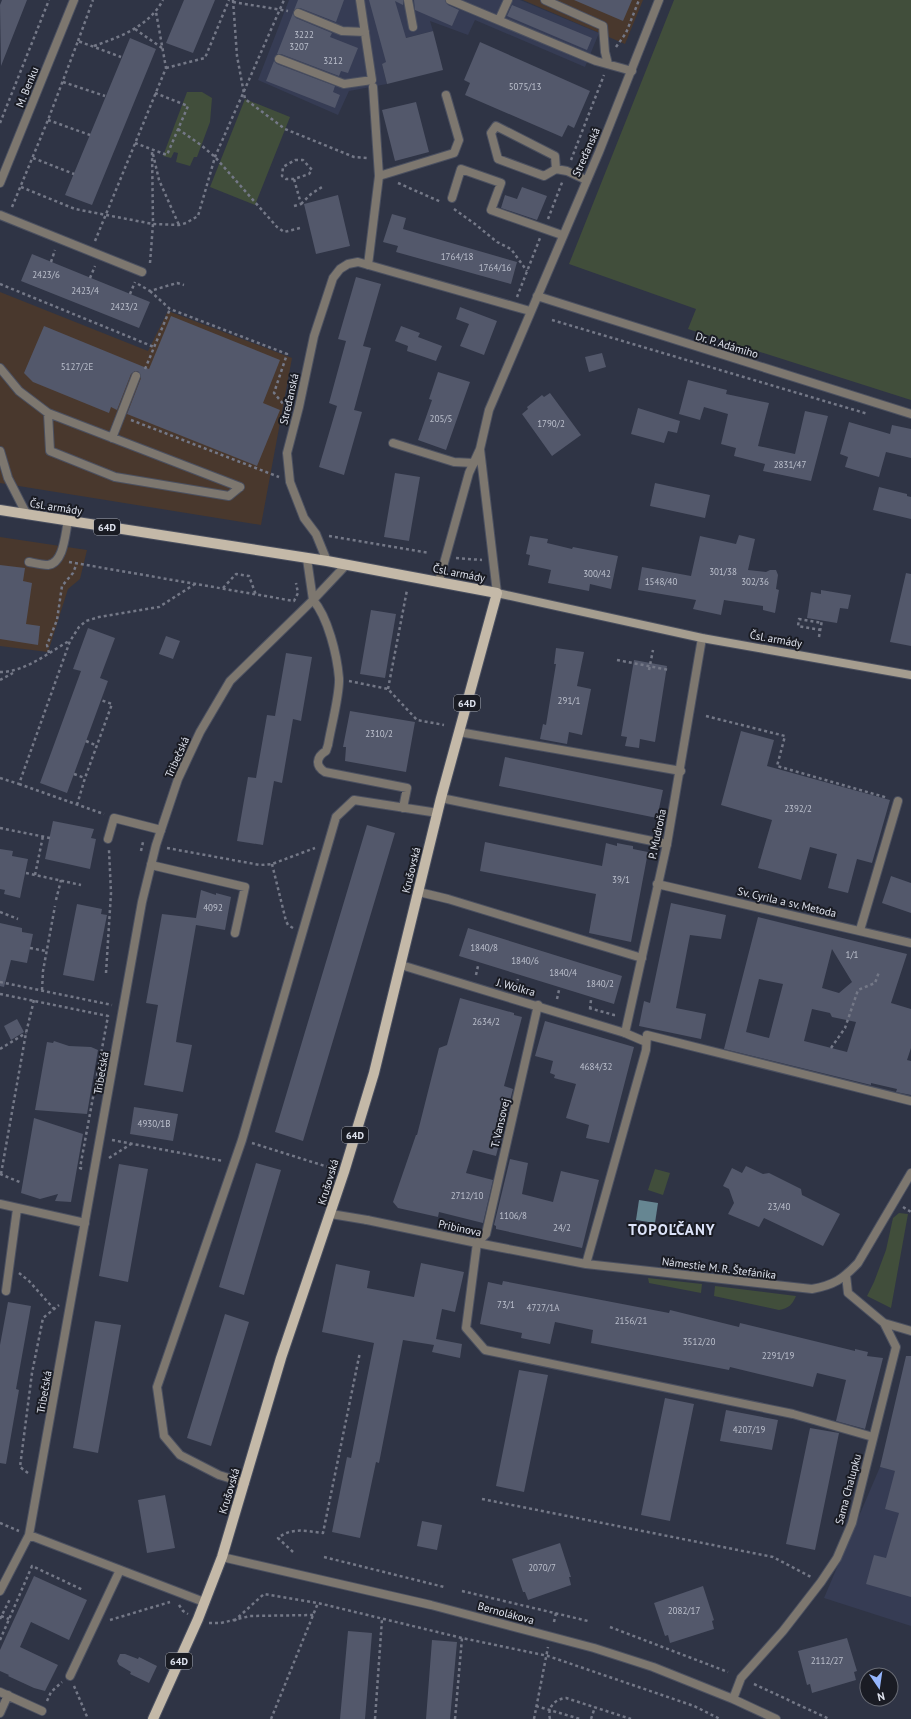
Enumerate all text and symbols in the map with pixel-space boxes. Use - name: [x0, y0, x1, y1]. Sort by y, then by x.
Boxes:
- house number: 3222: [294, 29, 314, 40]
- house number: 3207: [289, 41, 309, 52]
- house number: 3212: [323, 55, 343, 66]
- street label: M. Benku: [13, 65, 41, 109]
- house number: 5075/13: [509, 81, 541, 92]
- street label: Streďanská: [569, 125, 603, 179]
- house number: 1764/18: [441, 251, 473, 262]
- house number: 1764/16: [479, 262, 511, 273]
- house number: 2423/6: [32, 269, 60, 280]
- house number: 2423/4: [71, 285, 99, 296]
- house number: 2423/2: [110, 301, 138, 312]
- street label: Dr. P. Adámiho: [694, 329, 760, 361]
- house number: 5127/2E: [61, 361, 93, 372]
- street label: Streďanská: [276, 372, 302, 426]
- house number: 205/5: [430, 413, 452, 424]
- house number: 1790/2: [537, 418, 565, 429]
- house number: 2831/47: [774, 459, 806, 470]
- street label: Čsl. armády: [29, 496, 84, 518]
- road number: 64D: [94, 519, 120, 535]
- street label: Čsl. armády: [432, 561, 487, 585]
- house number: 301/38: [709, 566, 737, 577]
- house number: 300/42: [583, 568, 611, 579]
- house number: 1548/40: [645, 576, 677, 587]
- house number: 302/36: [741, 576, 769, 587]
- street label: Čsl. armády: [749, 628, 804, 651]
- road number: 64D: [454, 695, 480, 711]
- house number: 291/1: [558, 695, 580, 706]
- house number: 2310/2: [365, 728, 393, 739]
- street label: Tribečská: [162, 734, 192, 780]
- house number: 2392/2: [784, 803, 812, 814]
- street label: P. Mudroňa: [645, 808, 669, 860]
- street label: Krušovská: [399, 845, 423, 895]
- house number: 39/1: [612, 874, 630, 885]
- street label: Sv. Cyrila a sv. Metoda: [736, 884, 838, 920]
- house number: 4092: [203, 902, 223, 913]
- house number: 1840/8: [470, 942, 498, 953]
- house number: 1/1: [846, 949, 859, 960]
- house number: 1840/6: [511, 955, 539, 966]
- house number: 1840/4: [549, 967, 577, 978]
- street label: J. Wolkra: [494, 975, 537, 999]
- house number: 1840/2: [586, 978, 614, 989]
- house number: 2634/2: [472, 1016, 500, 1027]
- street label: Tribečská: [90, 1050, 112, 1096]
- house number: 4684/32: [580, 1061, 612, 1072]
- street label: T. Vansovej: [488, 1097, 512, 1149]
- house number: 4930/1B: [138, 1118, 170, 1129]
- road number: 64D: [342, 1127, 368, 1143]
- street label: Krušovská: [314, 1157, 342, 1207]
- house number: 2712/10: [451, 1190, 483, 1201]
- house number: 23/40: [768, 1201, 790, 1212]
- house number: 1106/8: [499, 1210, 527, 1221]
- street label: Pribinova: [437, 1217, 483, 1239]
- district label: TOPOĽČANY: [628, 1220, 716, 1239]
- house number: 24/2: [553, 1222, 571, 1233]
- street label: Námestie M. R. Štefánika: [661, 1254, 777, 1282]
- house number: 73/1: [497, 1299, 515, 1310]
- house number: 4727/1A: [527, 1302, 560, 1313]
- house number: 2156/21: [615, 1315, 647, 1326]
- house number: 3512/20: [683, 1336, 715, 1347]
- house number: 2291/19: [762, 1350, 794, 1361]
- street label: Tribečská: [33, 1369, 55, 1415]
- house number: 4207/19: [733, 1424, 765, 1435]
- street label: Sama Chalupku: [832, 1452, 864, 1526]
- street label: Krušovská: [215, 1466, 243, 1516]
- house number: 2070/7: [528, 1562, 556, 1573]
- street label: Bernolákova: [476, 1599, 536, 1627]
- house number: 2082/17: [668, 1605, 700, 1616]
- road number: 64D: [166, 1653, 192, 1669]
- house number: 2112/27: [811, 1655, 843, 1666]
- north arrow: [859, 1667, 899, 1707]
- text: N: [876, 1689, 886, 1704]

